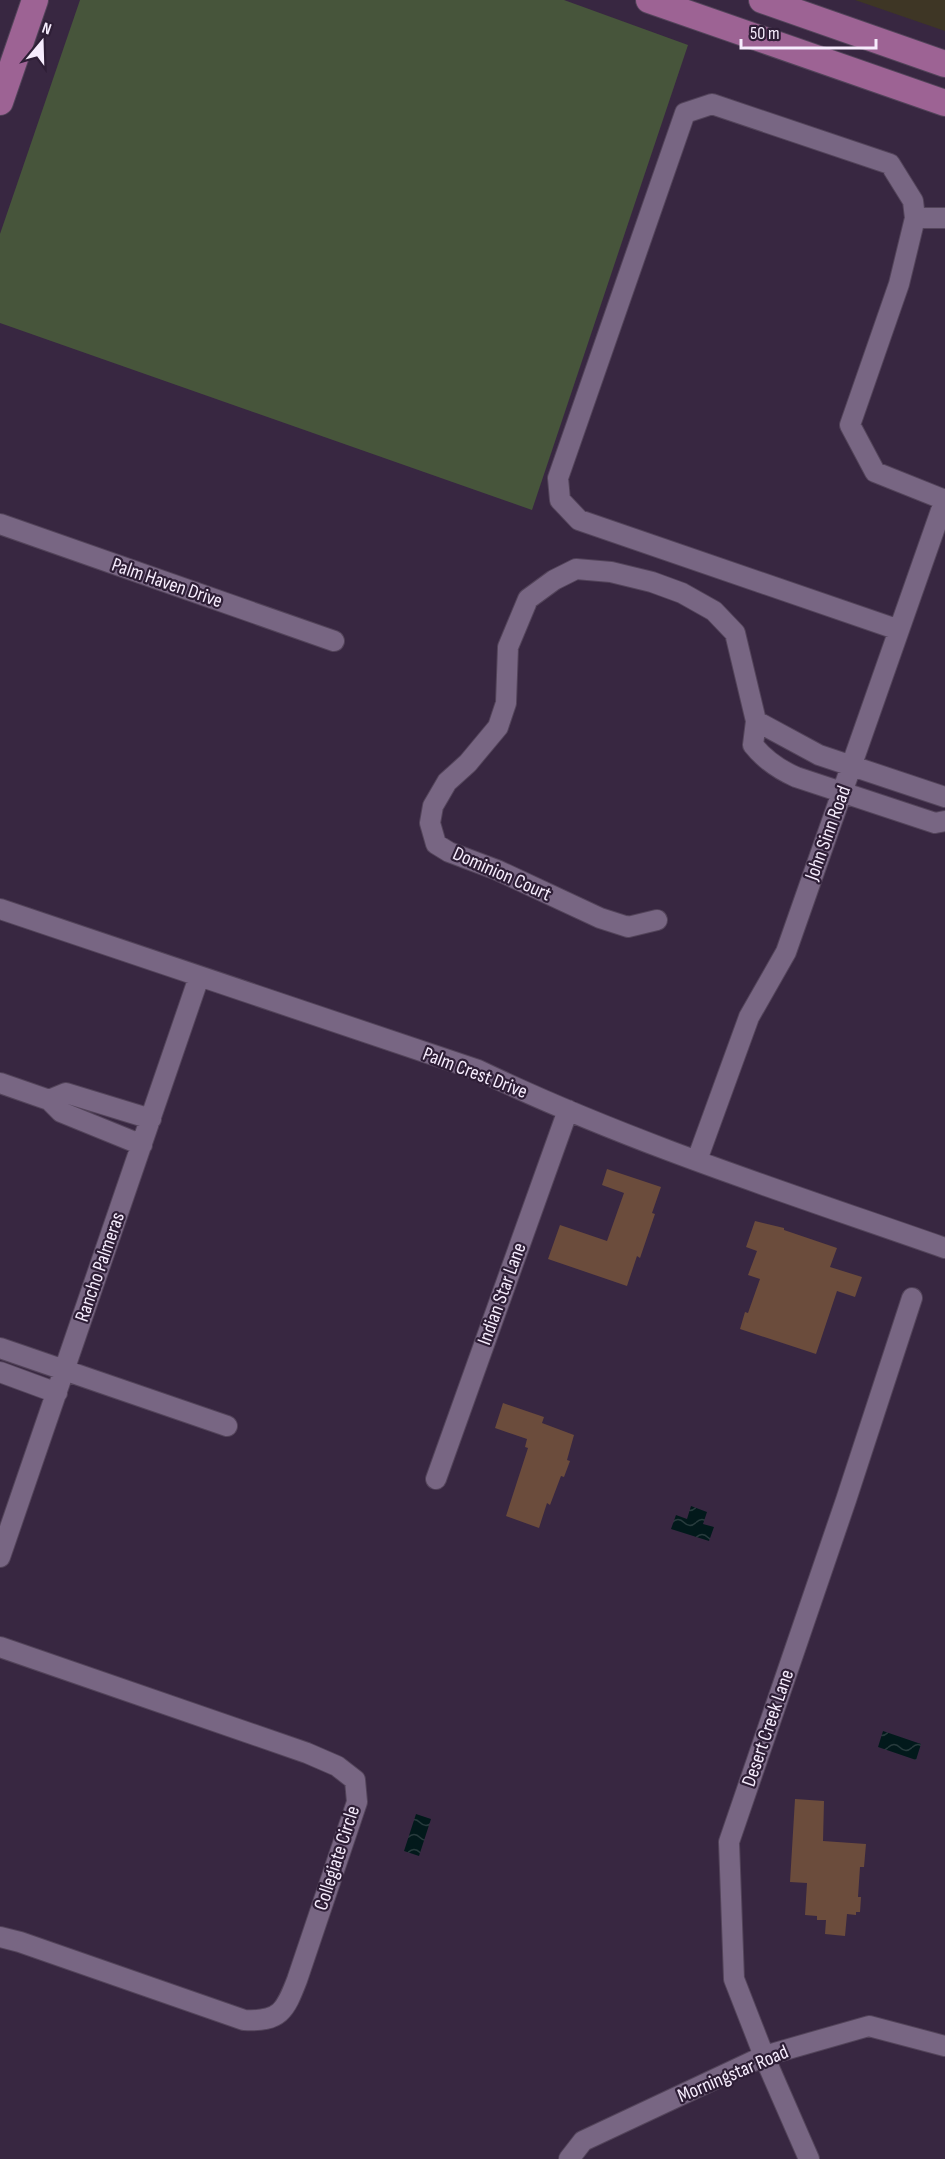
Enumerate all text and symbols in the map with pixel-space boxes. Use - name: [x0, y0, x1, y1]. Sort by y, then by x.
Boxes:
- north arrow: [12, 12, 72, 72]
- scale bar: [741, 12, 876, 50]
- text: N: [39, 19, 54, 40]
- text: 50 m: [750, 23, 780, 44]
- street label: Palm Haven Drive: [108, 553, 226, 613]
- street label: John Sinn Road: [800, 783, 856, 884]
- street label: Dominion Court: [449, 842, 555, 906]
- street label: Palm Crest Drive: [419, 1042, 531, 1104]
- street label: Rancho Palmeras: [70, 1209, 130, 1325]
- street label: Indian Star Lane: [472, 1240, 532, 1348]
- street label: Desert Creek Lane: [737, 1666, 799, 1790]
- street label: Collegiate Circle: [309, 1803, 365, 1913]
- street label: Morningstar Road: [674, 2040, 792, 2108]

